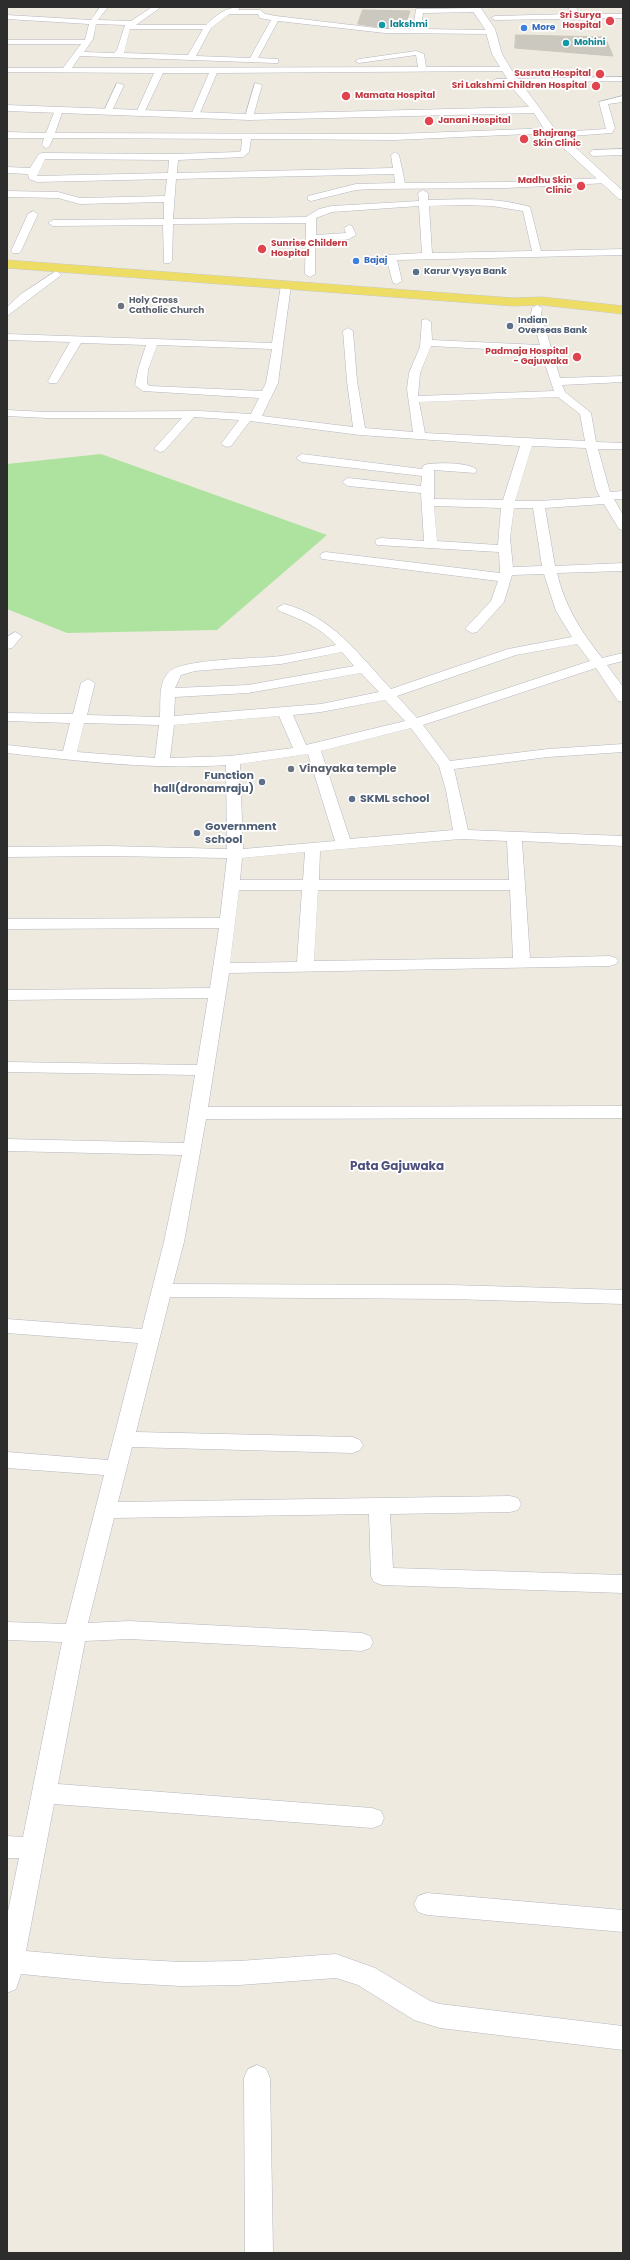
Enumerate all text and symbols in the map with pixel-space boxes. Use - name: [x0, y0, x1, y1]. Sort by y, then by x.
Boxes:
- place label: Sri Surya Hospital: [560, 11, 601, 32]
- marker: Sri Surya Hospital: [604, 15, 616, 27]
- marker: lakshmi: [377, 20, 387, 30]
- place label: lakshmi: [390, 20, 428, 30]
- marker: More: [519, 23, 529, 33]
- place label: More: [532, 23, 555, 33]
- marker: Mohini: [561, 38, 571, 48]
- place label: Mohini: [574, 38, 605, 48]
- marker: Susruta Hospital: [594, 68, 606, 80]
- place label: Susruta Hospital: [514, 69, 591, 79]
- marker: Sri Lakshmi Children Hospital: [590, 80, 602, 92]
- place label: Sri Lakshmi Children Hospital: [452, 81, 587, 91]
- marker: Mamata Hospital: [340, 90, 352, 102]
- place label: Mamata Hospital: [355, 91, 435, 101]
- marker: Janani Hospital: [423, 115, 435, 127]
- place label: Janani Hospital: [438, 116, 511, 126]
- place label: Bhajrang Skin Clinic: [533, 129, 581, 150]
- marker: Bhajrang Skin Clinic: [518, 133, 530, 145]
- place label: Madhu Skin Clinic: [518, 176, 572, 197]
- marker: Madhu Skin Clinic: [575, 180, 587, 192]
- place label: Sunrise Childern Hospital: [271, 239, 347, 260]
- marker: Sunrise Childern Hospital: [256, 243, 268, 255]
- marker: Bajaj: [351, 256, 361, 266]
- place label: Bajaj: [364, 256, 387, 266]
- marker: Karur Vysya Bank: [411, 267, 421, 277]
- place label: Karur Vysya Bank: [424, 267, 507, 277]
- place label: Holy Cross Catholic Church: [129, 296, 204, 317]
- marker: Holy Cross Catholic Church: [116, 301, 126, 311]
- place label: Indian Overseas Bank: [518, 316, 587, 337]
- marker: Indian Overseas Bank: [505, 321, 515, 331]
- place label: Padmaja Hospital - Gajuwaka: [485, 347, 568, 368]
- marker: Padmaja Hospital - Gajuwaka: [571, 351, 583, 363]
- place label: Vinayaka temple: [299, 762, 397, 776]
- marker: Vinayaka temple: [286, 764, 296, 774]
- place label: Function hall(dronamraju): [154, 769, 254, 795]
- marker: Function hall(dronamraju): [257, 777, 267, 787]
- place label: SKML school: [360, 792, 430, 806]
- marker: SKML school: [347, 794, 357, 804]
- place label: Government school: [205, 820, 276, 846]
- marker: Government school: [192, 828, 202, 838]
- district label: Pata Gajuwaka: [350, 1160, 444, 1174]

